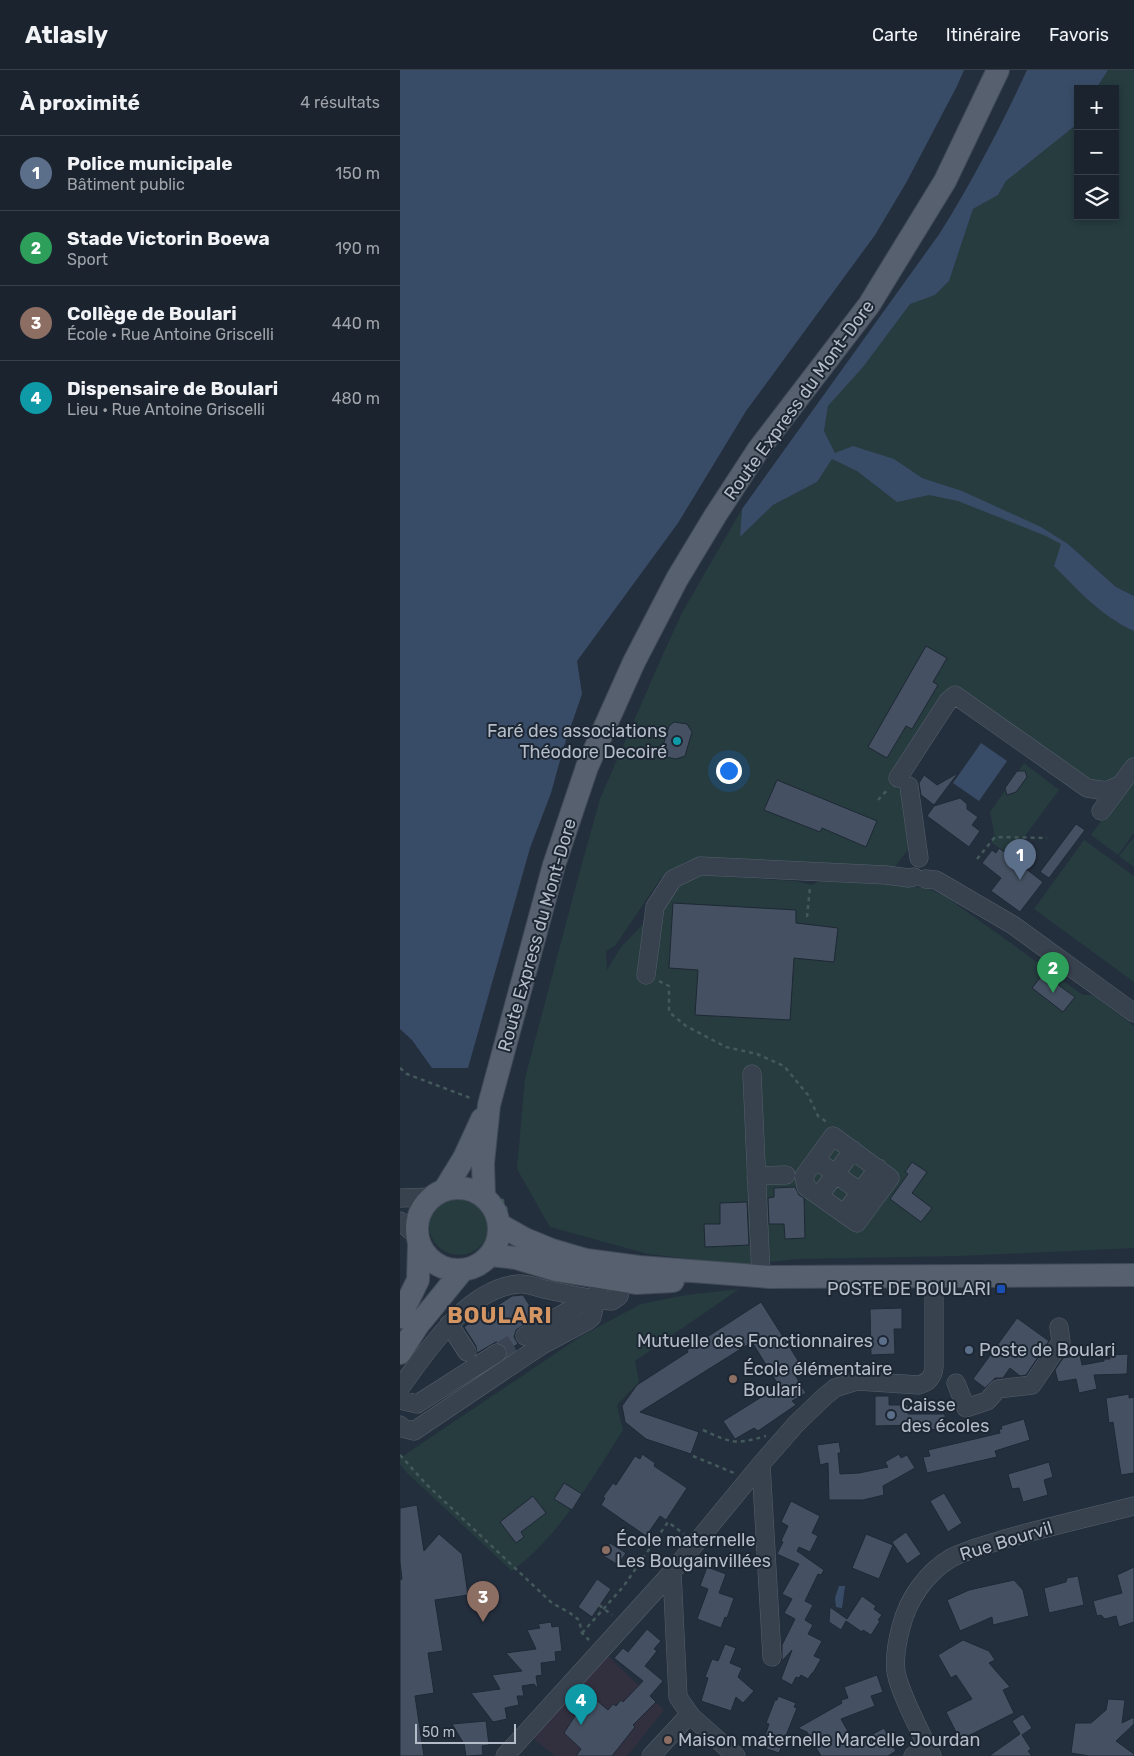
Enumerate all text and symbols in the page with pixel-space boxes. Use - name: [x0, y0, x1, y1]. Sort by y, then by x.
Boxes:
- text: Atlasly: [25, 21, 108, 49]
- text: Carte: [872, 24, 918, 46]
- text: Itinéraire: [946, 24, 1021, 46]
- text: Favoris: [1049, 24, 1109, 46]
- map controls: [1074, 85, 1119, 220]
- button: +: [1074, 85, 1119, 130]
- text: À proximité: [20, 90, 140, 115]
- text: 4 résultats: [300, 93, 380, 112]
- button: −: [1074, 130, 1119, 175]
- text: Police municipale: [67, 152, 233, 175]
- text: 1: [32, 164, 40, 183]
- text: 150 m: [335, 164, 380, 183]
- text: Bâtiment public: [67, 175, 185, 194]
- button: layers: [1074, 175, 1119, 220]
- text: Stade Victorin Boewa: [67, 227, 270, 250]
- text: 2: [31, 239, 41, 258]
- text: 190 m: [335, 239, 380, 258]
- text: Sport: [67, 250, 108, 269]
- street label: Route Express du Mont-Dore: [719, 296, 879, 504]
- text: Collège de Boulari: [67, 302, 237, 325]
- text: 3: [31, 314, 41, 333]
- text: 440 m: [332, 314, 380, 333]
- text: École · Rue Antoine Griscelli: [67, 325, 274, 344]
- text: Dispensaire de Boulari: [67, 377, 278, 400]
- text: 4: [31, 389, 41, 408]
- text: 480 m: [332, 389, 380, 408]
- text: Lieu · Rue Antoine Griscelli: [67, 400, 265, 419]
- place label: Faré des associations Théodore Decoiré: [487, 720, 667, 763]
- marker: Faré des associations Théodore Decoiré: [671, 735, 683, 747]
- your location: [716, 758, 742, 784]
- street label: Route Express du Mont-Dore: [493, 816, 581, 1054]
- pin: 1: [1004, 839, 1036, 880]
- pin: 2: [1037, 952, 1069, 993]
- place label: POSTE DE BOULARI: [827, 1278, 991, 1300]
- marker: POSTE DE BOULARI: [995, 1283, 1007, 1295]
- district label: BOULARI: [447, 1302, 553, 1329]
- place label: Mutuelle des Fonctionnaires: [637, 1330, 873, 1352]
- marker: Mutuelle des Fonctionnaires: [877, 1335, 889, 1347]
- place label: Poste de Boulari: [979, 1339, 1115, 1361]
- marker: Poste de Boulari: [963, 1344, 975, 1356]
- place label: École élémentaire Boulari: [743, 1358, 892, 1401]
- marker: École élémentaire Boulari: [727, 1373, 739, 1385]
- place label: Caisse des écoles: [901, 1394, 989, 1437]
- marker: Caisse des écoles: [885, 1409, 897, 1421]
- street label: Rue Bourvil: [957, 1516, 1055, 1566]
- place label: École maternelle Les Bougainvillées: [616, 1529, 771, 1572]
- marker: École maternelle Les Bougainvillées: [600, 1544, 612, 1556]
- pin: 3: [467, 1581, 499, 1622]
- pin: 4: [565, 1684, 597, 1725]
- scale bar: [415, 1721, 516, 1744]
- text: 50 m: [422, 1724, 455, 1741]
- place label: Maison maternelle Marcelle Jourdan: [678, 1729, 980, 1751]
- marker: Maison maternelle Marcelle Jourdan: [662, 1734, 674, 1746]

